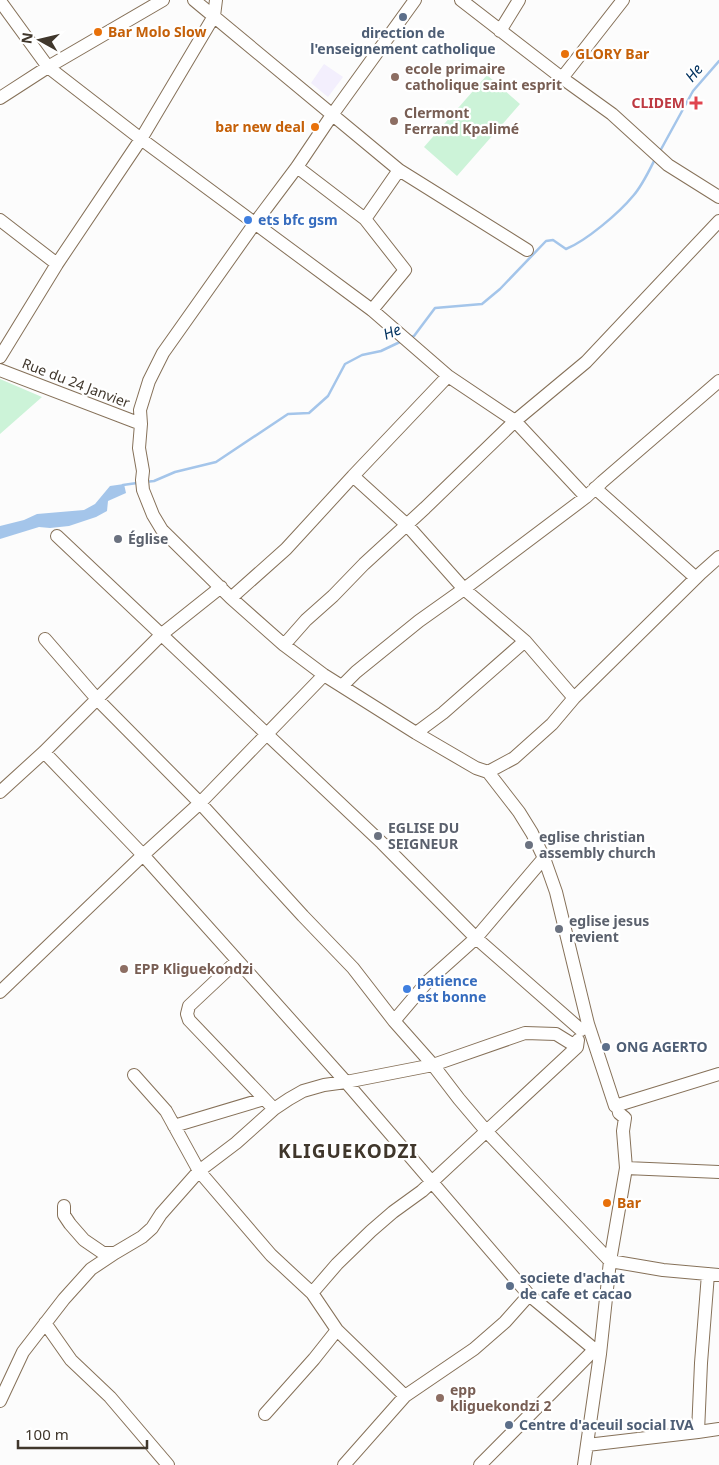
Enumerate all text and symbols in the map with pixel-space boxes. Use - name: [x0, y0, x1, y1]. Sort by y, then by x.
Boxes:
- marker: direction de l'enseignement catholique: [397, 11, 409, 23]
- north arrow: [15, 15, 65, 65]
- place label: Bar Molo Slow: [108, 22, 206, 41]
- place label: direction de l'enseignement catholique: [310, 23, 496, 58]
- marker: Bar Molo Slow: [92, 26, 104, 38]
- text: N: [16, 31, 37, 45]
- place label: GLORY Bar: [575, 44, 650, 63]
- marker: GLORY Bar: [559, 48, 571, 60]
- place label: ecole primaire catholique saint esprit: [405, 59, 562, 94]
- water label: He: [680, 59, 707, 86]
- marker: ecole primaire catholique saint esprit: [389, 71, 401, 83]
- place label: CLIDEM: [631, 93, 685, 112]
- marker: CLIDEM: [689, 96, 703, 110]
- place label: Clermont Ferrand Kpalimé: [404, 103, 519, 138]
- marker: Clermont Ferrand Kpalimé: [388, 115, 400, 127]
- place label: bar new deal: [215, 117, 305, 136]
- marker: bar new deal: [309, 121, 321, 133]
- place label: ets bfc gsm: [258, 210, 338, 229]
- marker: ets bfc gsm: [242, 214, 254, 226]
- water label: He: [380, 318, 404, 344]
- street label: Rue du 24 Janvier: [19, 353, 133, 412]
- place label: Église: [128, 529, 168, 548]
- marker: Église: [112, 533, 124, 545]
- place label: EGLISE DU SEIGNEUR: [388, 818, 459, 853]
- place label: eglise christian assembly church: [539, 827, 656, 862]
- marker: EGLISE DU SEIGNEUR: [372, 830, 384, 842]
- marker: eglise christian assembly church: [523, 839, 535, 851]
- place label: eglise jesus revient: [569, 911, 649, 946]
- marker: eglise jesus revient: [553, 923, 565, 935]
- place label: EPP Kliguekondzi: [134, 959, 253, 978]
- marker: EPP Kliguekondzi: [118, 963, 130, 975]
- place label: patience est bonne: [417, 971, 486, 1006]
- marker: patience est bonne: [401, 983, 413, 995]
- place label: ONG AGERTO: [616, 1037, 708, 1056]
- marker: ONG AGERTO: [600, 1041, 612, 1053]
- district label: KLIGUEKODZI: [278, 1138, 418, 1164]
- place label: Bar: [617, 1193, 642, 1212]
- marker: Bar: [601, 1197, 613, 1209]
- place label: societe d'achat de cafe et cacao: [520, 1268, 632, 1303]
- marker: societe d'achat de cafe et cacao: [504, 1280, 516, 1292]
- place label: epp kliguekondzi 2: [450, 1380, 551, 1415]
- marker: epp kliguekondzi 2: [434, 1392, 446, 1404]
- place label: Centre d'aceuil social IVA: [519, 1415, 694, 1434]
- scale bar: [18, 1418, 146, 1450]
- marker: Centre d'aceuil social IVA: [503, 1419, 515, 1431]
- text: 100 m: [25, 1424, 69, 1444]

